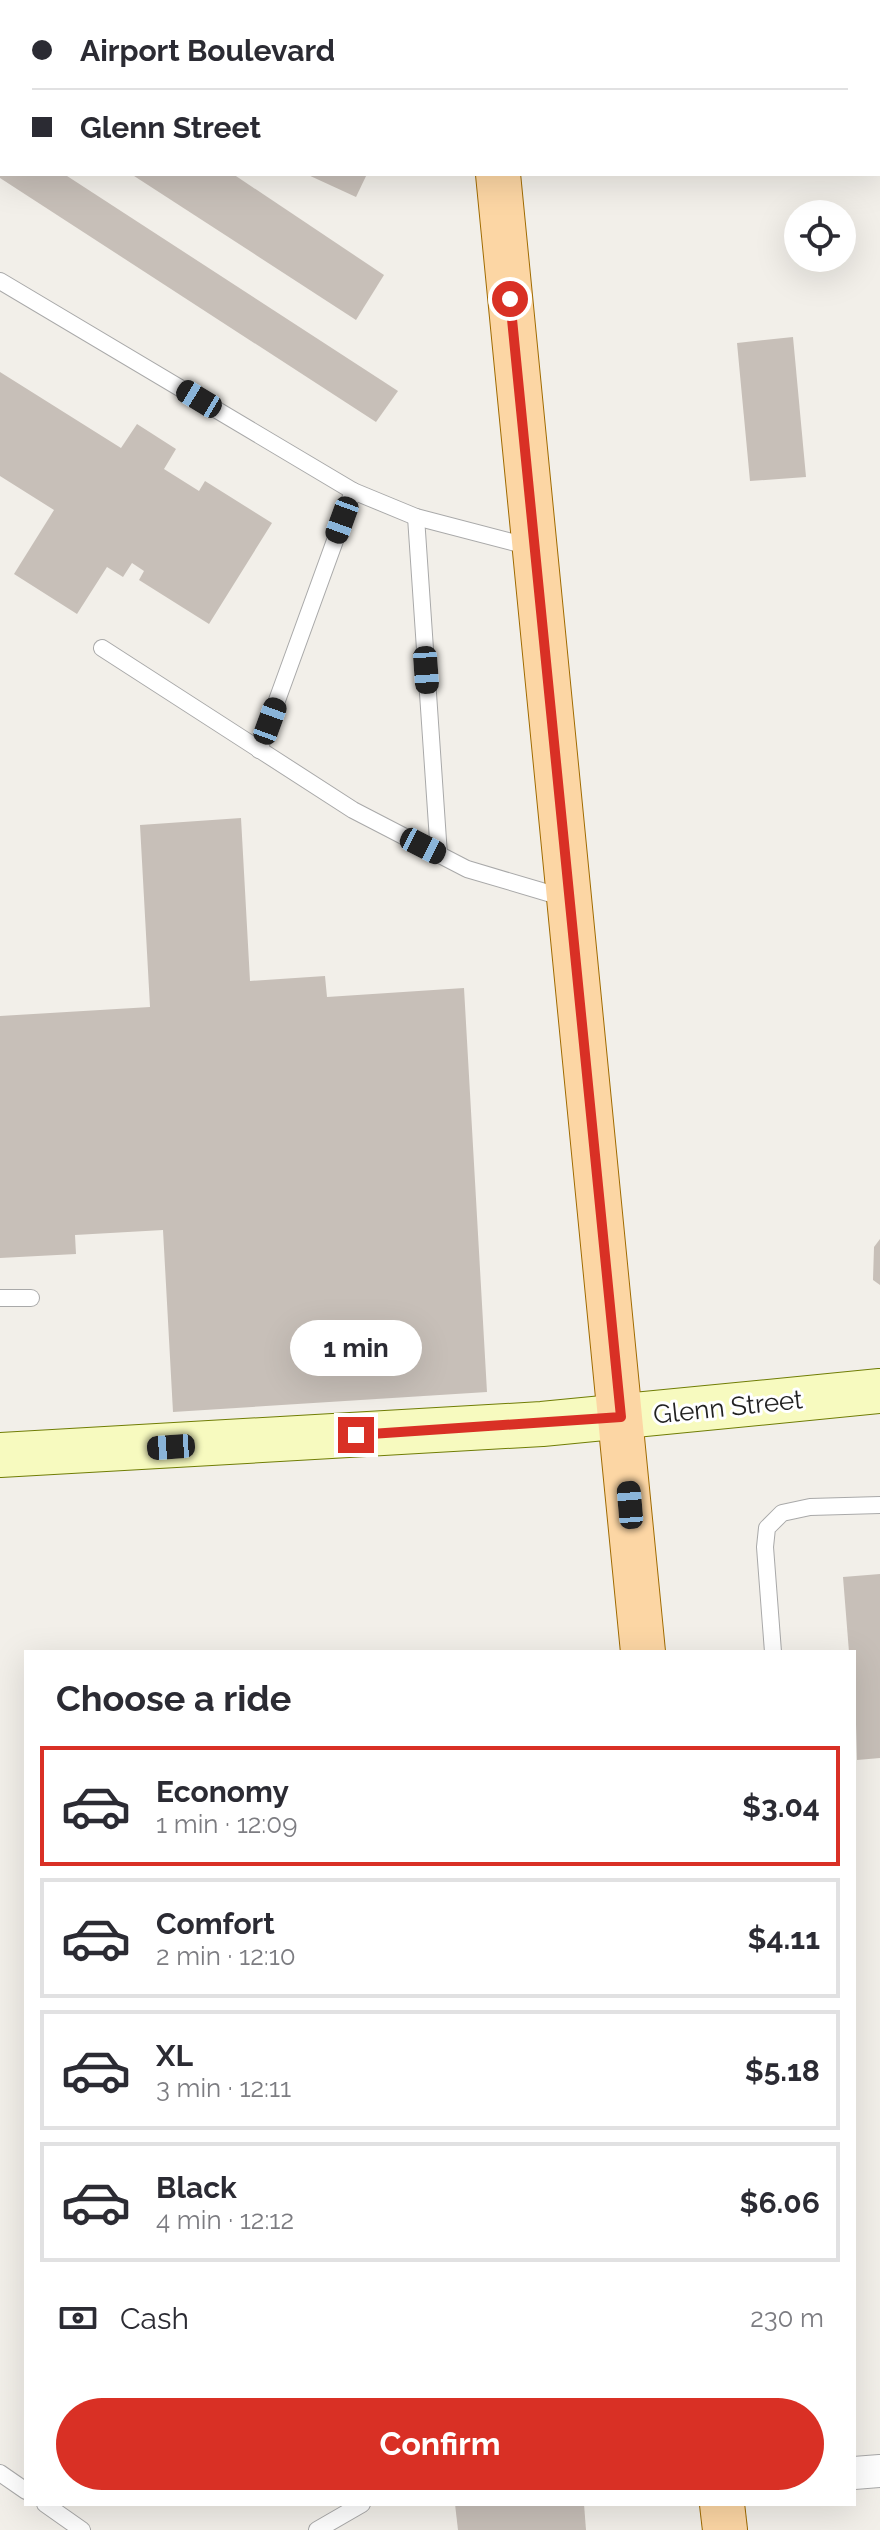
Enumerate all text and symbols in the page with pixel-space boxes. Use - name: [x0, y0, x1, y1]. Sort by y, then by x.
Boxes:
- text: Airport Boulevard: [80, 33, 335, 68]
- text: Glenn Street: [80, 110, 261, 145]
- map controls: [784, 200, 856, 272]
- button: locate: [784, 200, 856, 272]
- route start: [492, 281, 528, 317]
- car: [172, 376, 226, 422]
- car: [323, 493, 361, 547]
- car: [412, 645, 440, 695]
- car: [251, 694, 289, 748]
- car: [396, 824, 450, 868]
- callout: 1 min: [290, 1319, 422, 1375]
- text: 1 min: [323, 1333, 389, 1363]
- street label: Glenn Street: [652, 1384, 804, 1430]
- route end: [338, 1417, 374, 1453]
- car: [146, 1433, 196, 1461]
- car: [616, 1480, 644, 1530]
- text: Choose a ride: [56, 1677, 291, 1719]
- icon: car: [60, 1770, 132, 1842]
- text: Economy: [156, 1774, 289, 1809]
- text: $3.04: [742, 1789, 820, 1824]
- text: 1 min · 12:09: [156, 1809, 297, 1839]
- icon: car: [60, 1902, 132, 1974]
- text: Comfort: [156, 1906, 275, 1941]
- text: $4.11: [747, 1921, 820, 1956]
- text: 2 min · 12:10: [156, 1941, 296, 1971]
- icon: car: [60, 2034, 132, 2106]
- text: XL: [156, 2038, 193, 2073]
- text: $5.18: [745, 2053, 820, 2088]
- text: 3 min · 12:11: [156, 2073, 291, 2103]
- icon: car: [60, 2166, 132, 2238]
- text: Black: [156, 2170, 237, 2205]
- text: $6.06: [739, 2185, 820, 2220]
- text: 4 min · 12:12: [156, 2205, 294, 2235]
- icon: cash: [56, 2296, 100, 2340]
- text: Cash: [120, 2301, 189, 2336]
- text: 230 m: [750, 2303, 824, 2333]
- button: Confirm: [56, 2398, 824, 2490]

